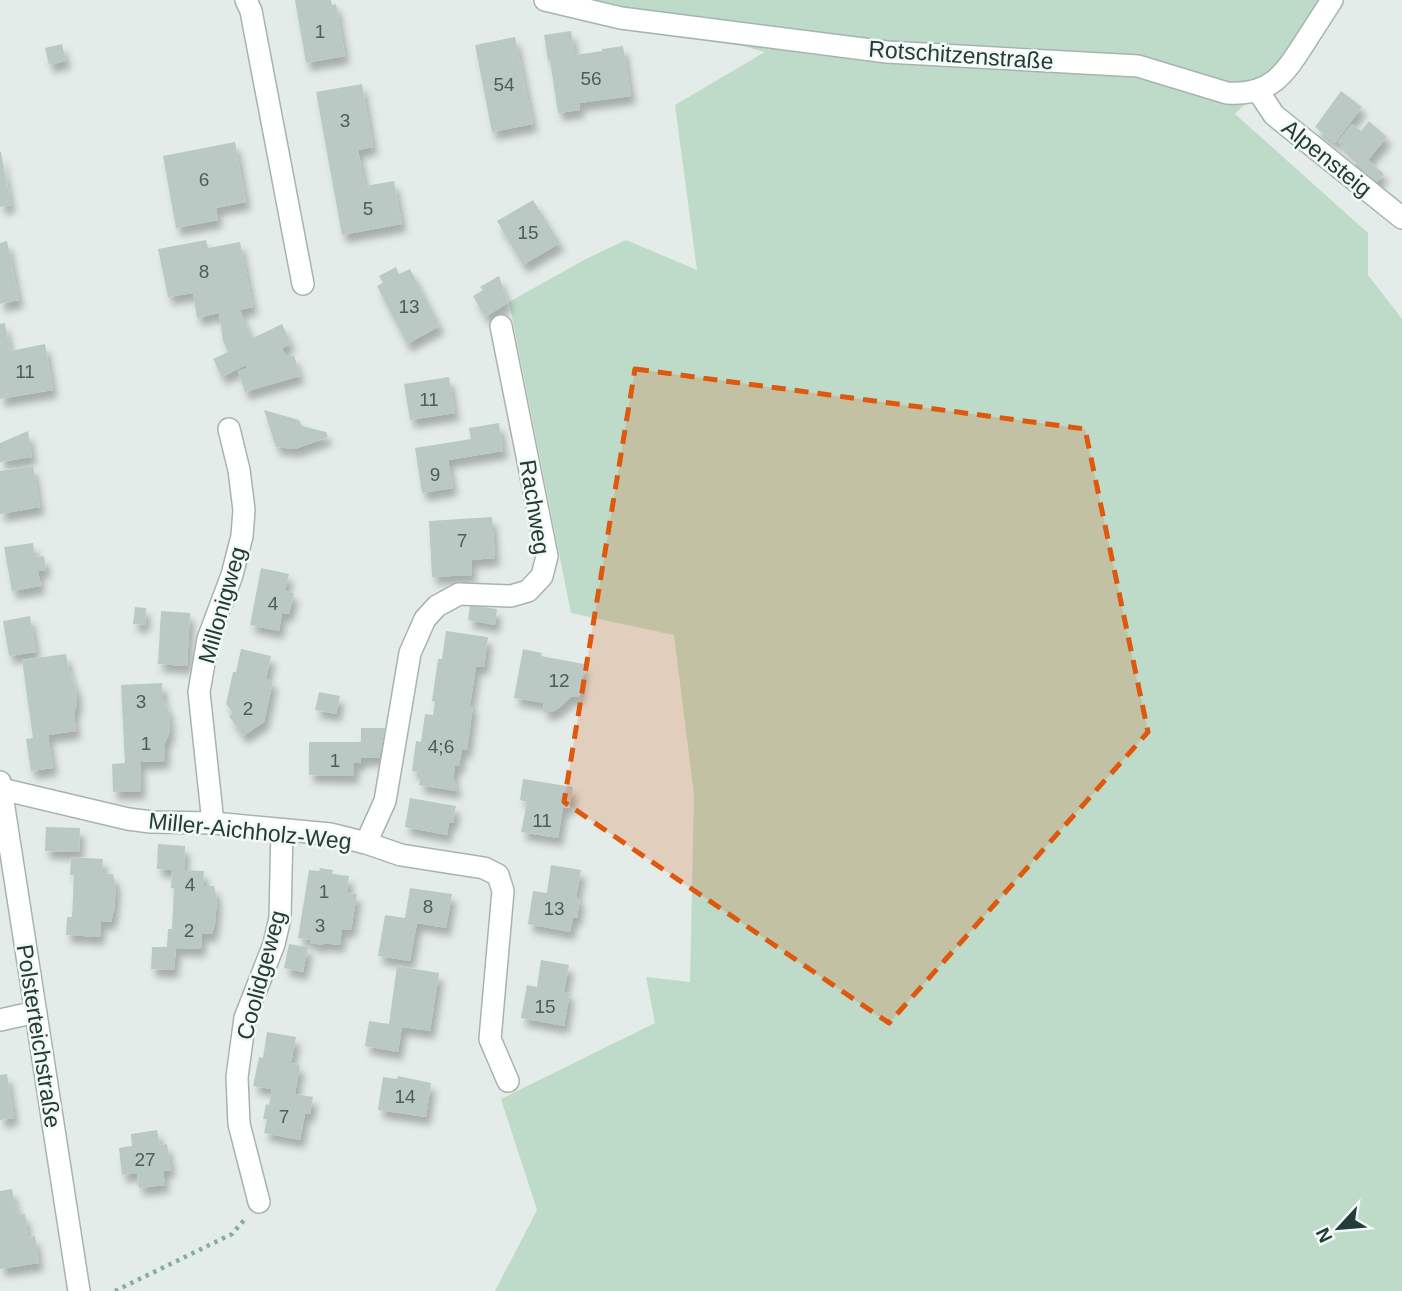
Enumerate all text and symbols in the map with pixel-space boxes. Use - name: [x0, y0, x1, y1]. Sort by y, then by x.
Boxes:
- house number: 1: [315, 21, 325, 42]
- street label: Rotschitzenstraße: [868, 36, 1054, 74]
- house number: 56: [580, 68, 602, 89]
- house number: 54: [493, 74, 515, 95]
- house number: 3: [340, 110, 350, 131]
- street label: Alpensteig: [1277, 114, 1377, 202]
- house number: 6: [199, 169, 209, 190]
- house number: 5: [363, 198, 373, 219]
- house number: 15: [517, 222, 539, 243]
- house number: 8: [199, 261, 209, 282]
- house number: 13: [398, 296, 420, 317]
- house number: 11: [15, 361, 35, 382]
- house number: 11: [419, 389, 439, 410]
- street label: Rachweg: [515, 458, 555, 556]
- house number: 9: [430, 464, 440, 485]
- house number: 7: [457, 530, 467, 551]
- street label: Millonigweg: [193, 544, 251, 666]
- house number: 4: [268, 593, 279, 614]
- house number: 12: [548, 670, 570, 691]
- house number: 3: [136, 691, 146, 712]
- house number: 2: [243, 698, 253, 719]
- house number: 1: [141, 733, 151, 754]
- house number: 4;6: [428, 736, 454, 757]
- house number: 1: [330, 750, 340, 771]
- street label: Miller-Aichholz-Weg: [147, 807, 353, 855]
- house number: 11: [532, 810, 552, 831]
- house number: 4: [185, 874, 196, 895]
- house number: 1: [319, 881, 329, 902]
- house number: 8: [423, 896, 433, 917]
- house number: 13: [543, 898, 565, 919]
- street label: Coolidgeweg: [231, 907, 291, 1043]
- house number: 3: [315, 915, 325, 936]
- house number: 2: [184, 920, 194, 941]
- street label: Polsterteichstraße: [12, 942, 66, 1130]
- house number: 15: [534, 996, 556, 1017]
- house number: 14: [394, 1086, 416, 1107]
- house number: 7: [279, 1106, 289, 1127]
- house number: 27: [134, 1149, 156, 1170]
- north arrow: [1304, 1193, 1374, 1263]
- text: N: [1312, 1224, 1337, 1246]

